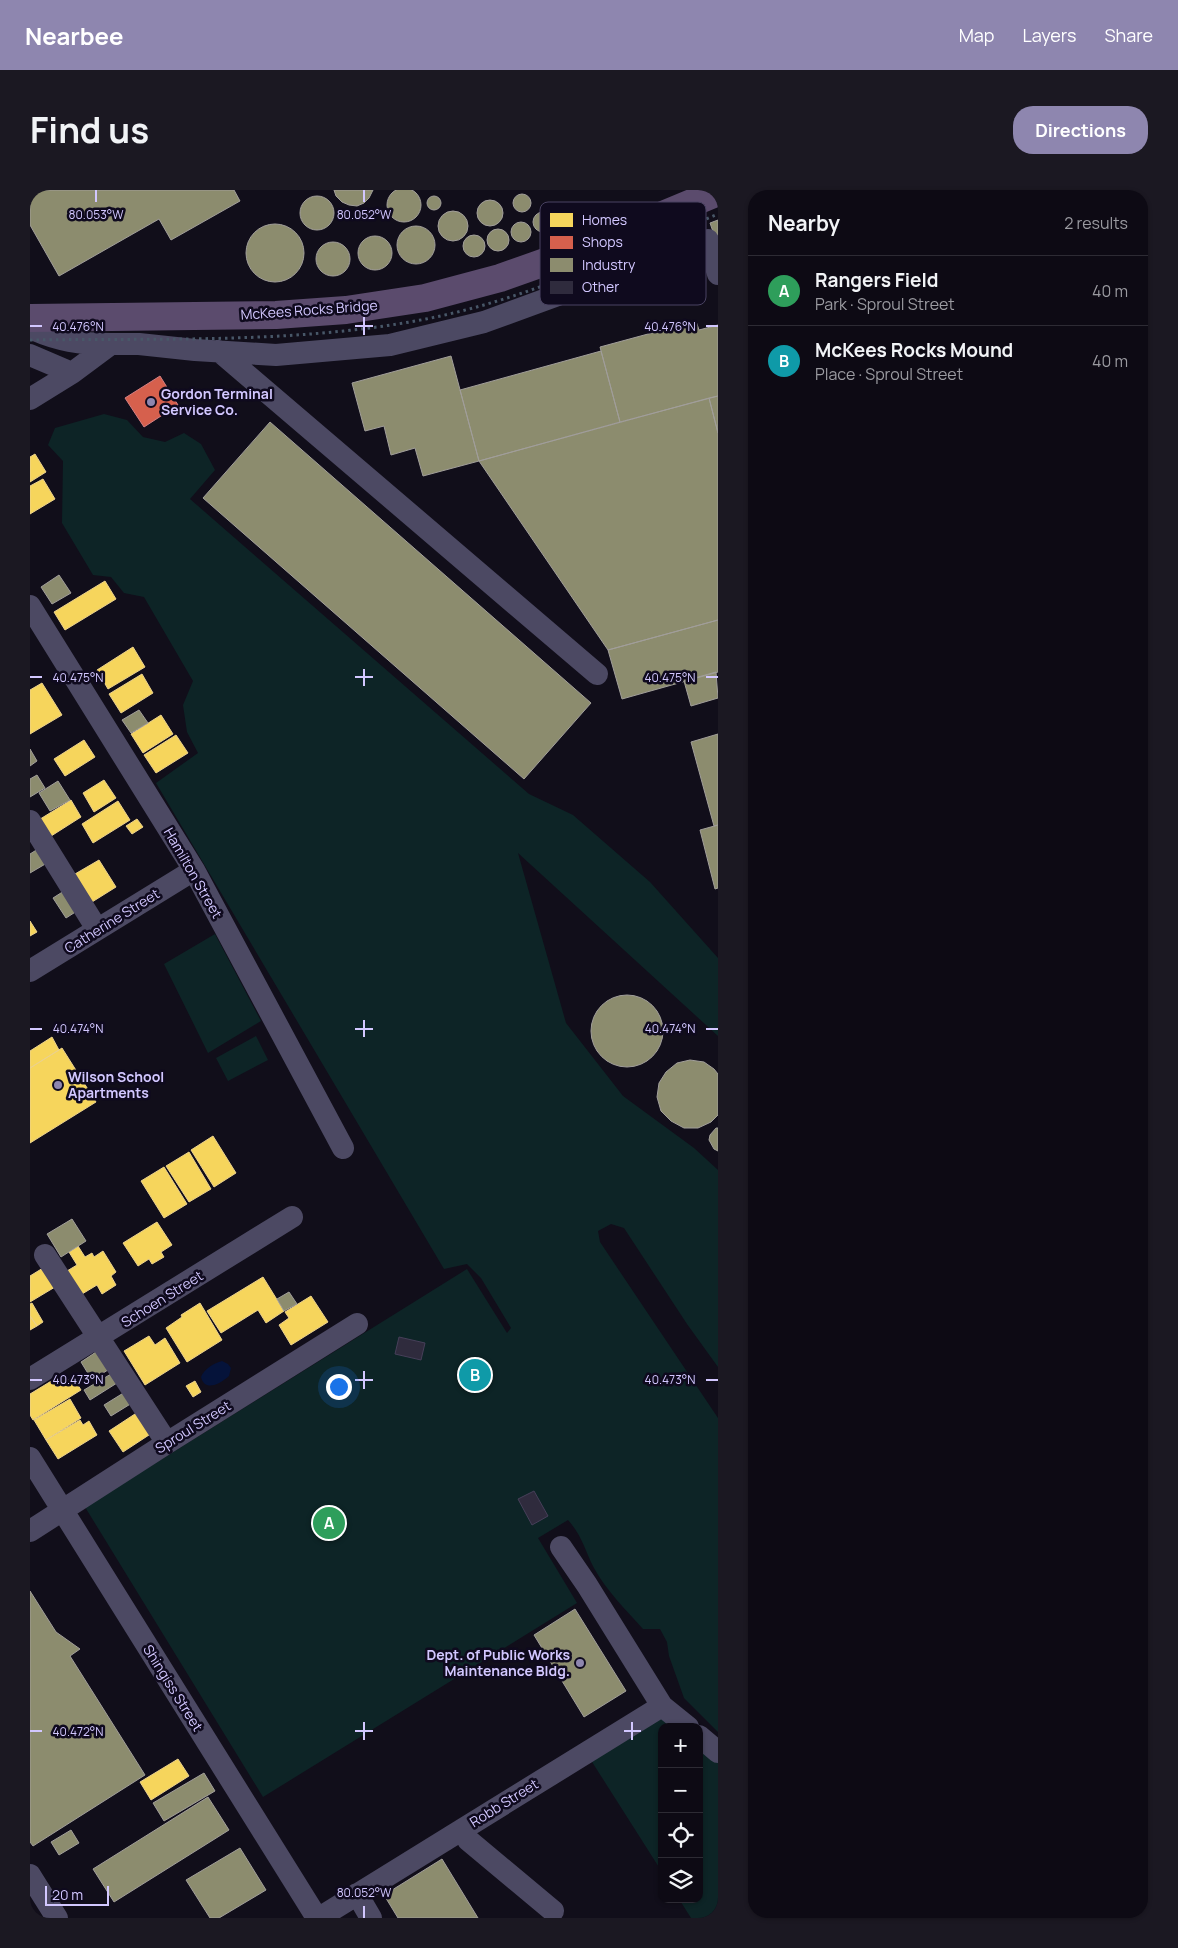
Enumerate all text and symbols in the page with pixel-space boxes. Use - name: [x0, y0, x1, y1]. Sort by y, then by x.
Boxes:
- text: Nearbee: [25, 19, 124, 52]
- text: Map: [959, 23, 994, 47]
- text: Layers: [1022, 23, 1076, 47]
- text: Share: [1104, 23, 1153, 47]
- text: Find us: [30, 106, 149, 154]
- button: Directions: [1013, 106, 1148, 154]
- legend: [540, 202, 706, 305]
- text: 80.053°W: [69, 206, 124, 223]
- text: 80.052°W: [337, 206, 392, 223]
- text: Nearby: [768, 209, 840, 237]
- text: Homes: [582, 210, 627, 229]
- text: 2 results: [1064, 212, 1128, 234]
- text: Shops: [582, 232, 623, 251]
- text: Industry: [582, 255, 636, 274]
- text: Rangers Field: [815, 267, 939, 293]
- text: Other: [582, 277, 619, 296]
- text: A: [779, 280, 789, 302]
- text: 40 m: [1092, 280, 1128, 302]
- text: Park · Sproul Street: [815, 293, 955, 315]
- street label: McKees Rocks Bridge: [240, 295, 378, 324]
- text: 40.476°N: [52, 318, 104, 335]
- text: 40.476°N: [644, 318, 696, 335]
- text: McKees Rocks Mound: [815, 337, 1013, 363]
- text: B: [779, 350, 789, 372]
- text: 40 m: [1092, 350, 1128, 372]
- text: Place · Sproul Street: [815, 363, 963, 385]
- place label: Gordon Terminal Service Co.: [161, 384, 273, 419]
- marker: Gordon Terminal Service Co.: [145, 396, 157, 408]
- text: 40.475°N: [52, 669, 104, 686]
- text: 40.475°N: [644, 669, 696, 686]
- street label: Hamilton Street: [160, 824, 227, 922]
- street label: Catherine Street: [61, 884, 163, 957]
- text: 40.474°N: [53, 1020, 103, 1037]
- text: 40.474°N: [645, 1020, 695, 1037]
- place label: Wilson School Apartments: [68, 1067, 164, 1102]
- marker: Wilson School Apartments: [52, 1079, 64, 1091]
- street label: Schoen Street: [117, 1266, 207, 1331]
- pin: B: [459, 1356, 491, 1394]
- text: 40.473°N: [53, 1371, 103, 1388]
- text: 40.473°N: [645, 1371, 695, 1388]
- your location: [326, 1374, 352, 1400]
- street label: Sproul Street: [151, 1396, 234, 1457]
- pin: A: [313, 1504, 345, 1542]
- street label: Shingiss Street: [139, 1641, 208, 1735]
- place label: Dept. of Public Works Maintenance Bldg.: [426, 1645, 570, 1680]
- marker: Dept. of Public Works Maintenance Bldg.: [574, 1657, 586, 1669]
- text: 40.472°N: [53, 1723, 104, 1740]
- map controls: [658, 1723, 703, 1903]
- button: +: [658, 1723, 703, 1768]
- button: −: [658, 1768, 703, 1813]
- street label: Robb Street: [466, 1774, 542, 1831]
- button: locate: [658, 1813, 703, 1858]
- button: layers: [658, 1858, 703, 1903]
- scale bar: [45, 1883, 109, 1906]
- text: 80.052°W: [337, 1884, 392, 1901]
- text: 20 m: [52, 1885, 83, 1904]

